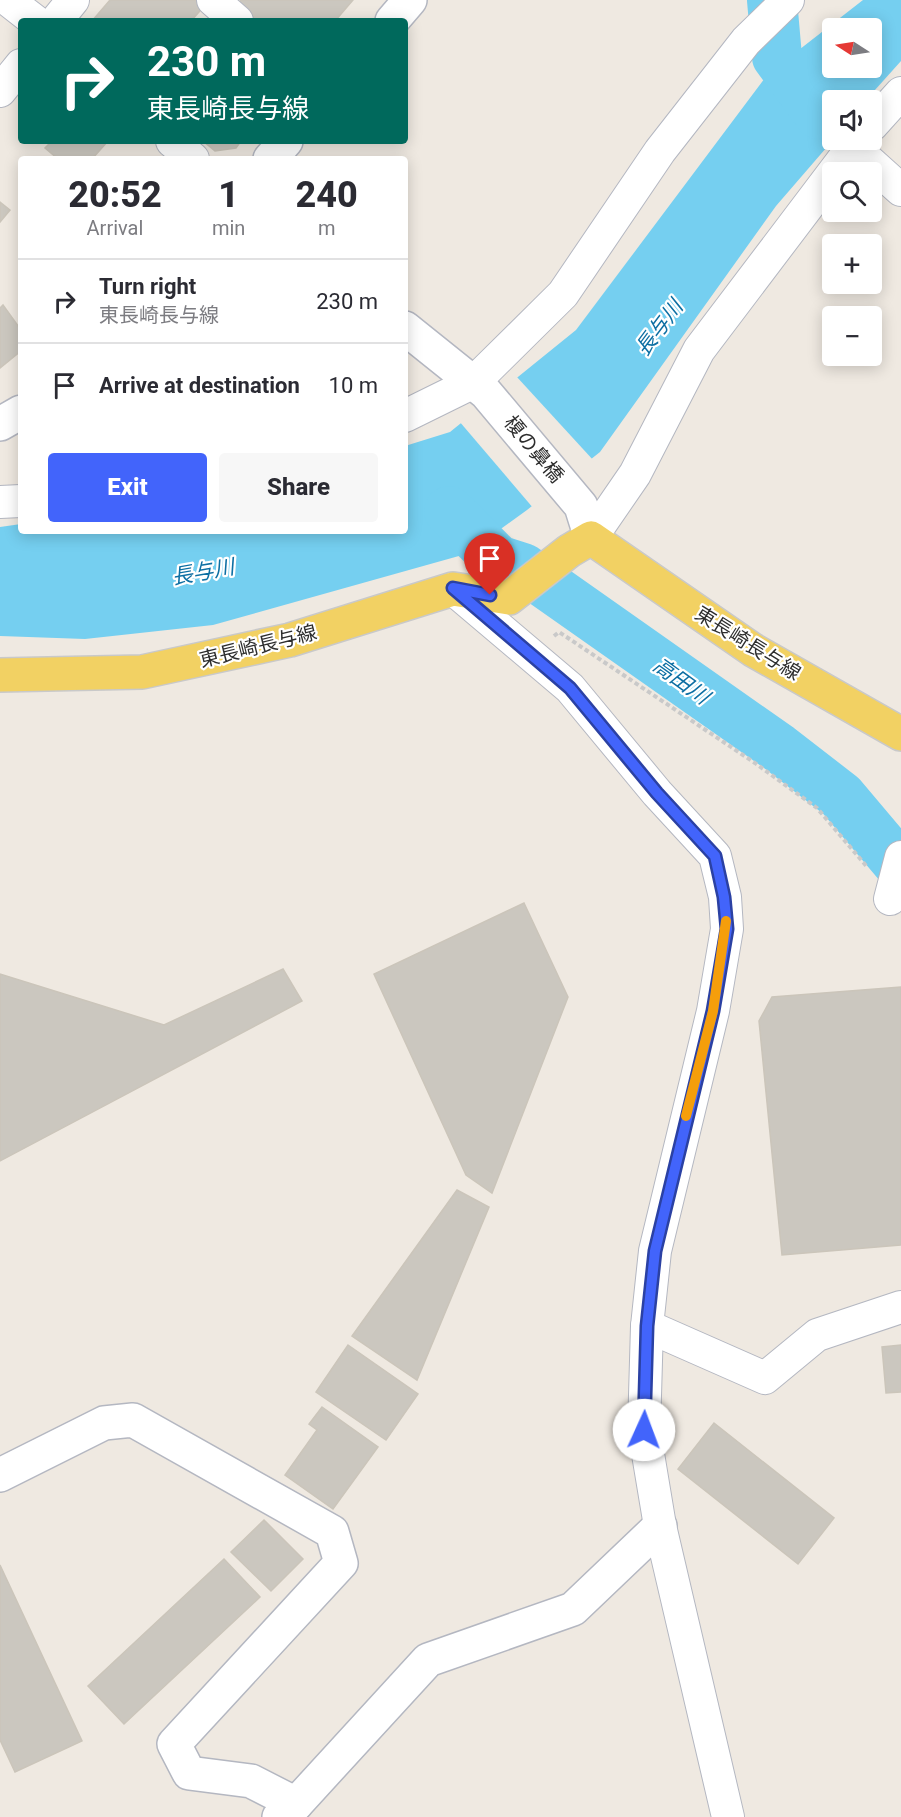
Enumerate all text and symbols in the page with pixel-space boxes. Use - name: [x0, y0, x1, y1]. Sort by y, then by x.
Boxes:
- north arrow: [822, 18, 882, 78]
- map controls: [822, 18, 882, 366]
- text: 230 m: [147, 37, 266, 86]
- icon: right: [48, 42, 126, 120]
- button: sound: [822, 90, 882, 150]
- text: 東長崎長与線: [147, 93, 309, 125]
- button: search: [822, 162, 882, 222]
- text: 20:52: [68, 174, 162, 216]
- text: 1: [218, 174, 239, 216]
- text: 240: [296, 174, 358, 216]
- text: Arrival: [87, 216, 143, 240]
- text: min: [212, 216, 245, 240]
- text: m: [318, 216, 335, 240]
- button: +: [822, 234, 882, 294]
- text: Turn right: [99, 274, 196, 299]
- icon: right: [48, 285, 81, 318]
- text: 230 m: [316, 289, 378, 314]
- water label: 長与川: [630, 294, 689, 360]
- text: 東長崎長与線: [99, 303, 219, 327]
- button: −: [822, 306, 882, 366]
- icon: arrive: [48, 369, 81, 402]
- text: Arrive at destination: [99, 373, 300, 398]
- text: 10 m: [329, 373, 378, 398]
- street label: 榎の鼻橋: [499, 411, 569, 487]
- button: Exit: [48, 453, 207, 522]
- button: Share: [219, 453, 378, 522]
- pin: [464, 533, 515, 595]
- icon: arrive: [473, 542, 506, 575]
- water label: 長与川: [170, 554, 238, 589]
- street label: 東長崎長与線: [691, 601, 805, 685]
- street label: 東長崎長与線: [197, 620, 319, 672]
- water label: 高田川: [648, 653, 715, 710]
- position arrow: [612, 1398, 676, 1462]

